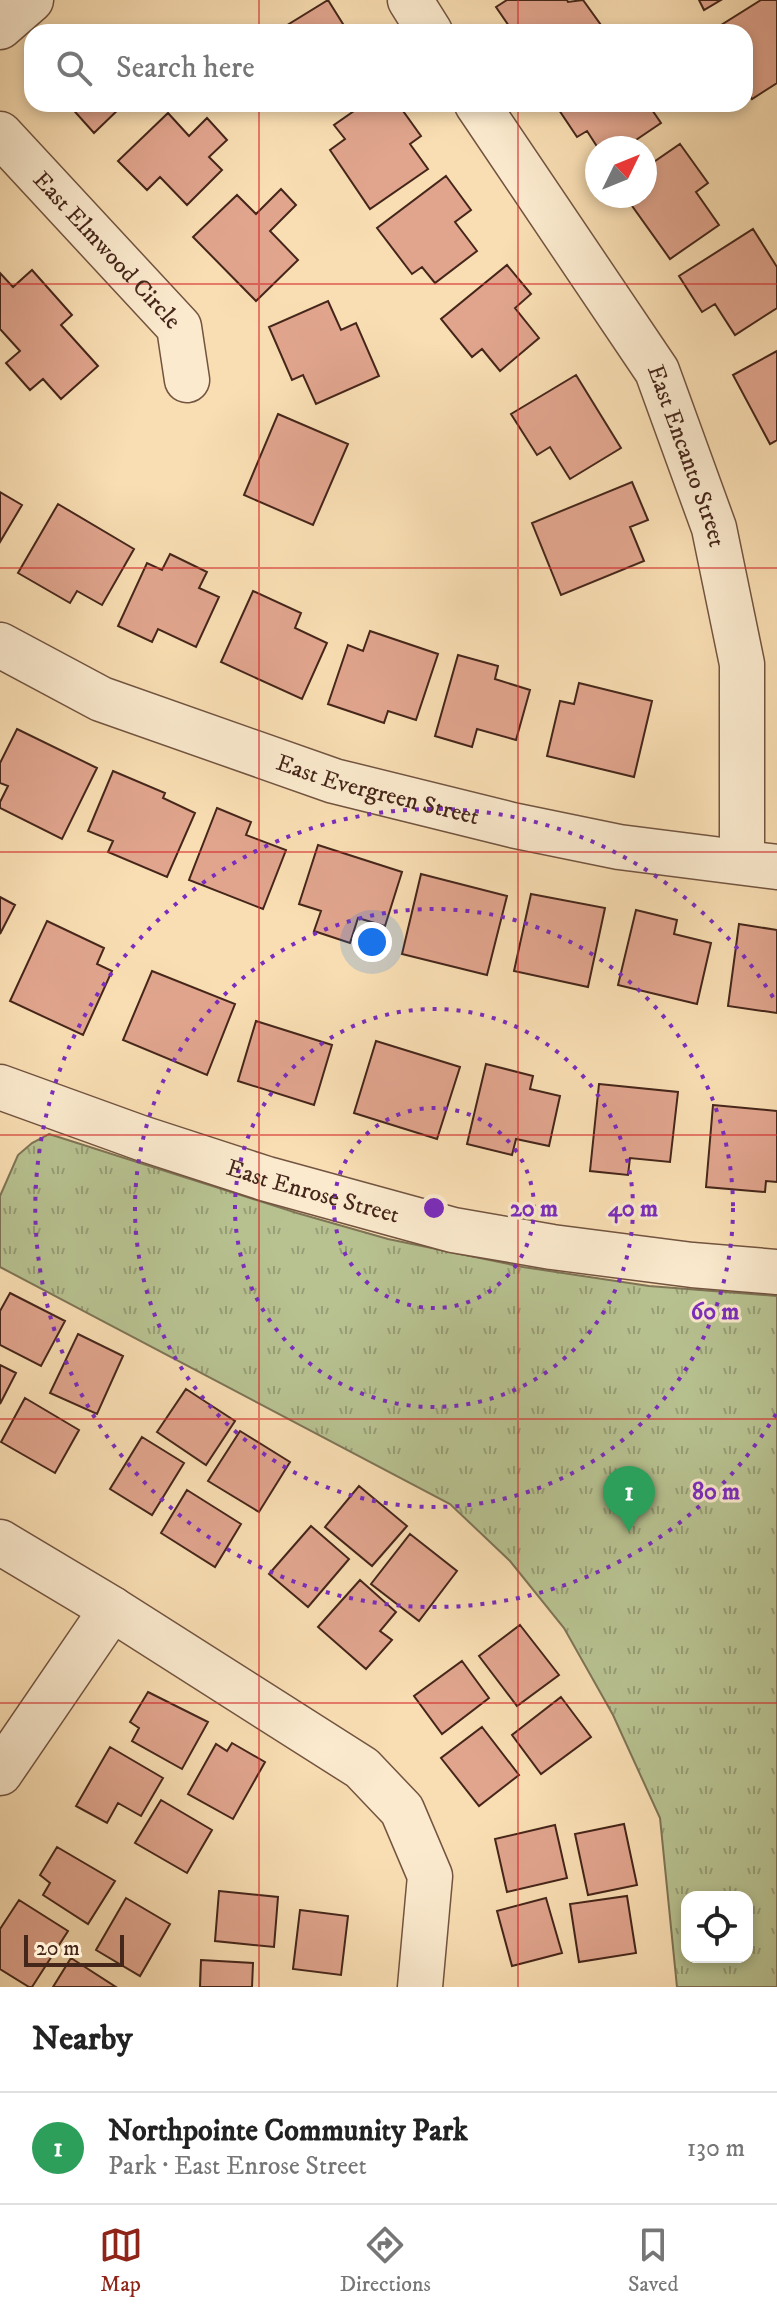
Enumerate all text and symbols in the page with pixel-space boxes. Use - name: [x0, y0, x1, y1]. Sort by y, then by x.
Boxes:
- search box: [24, 24, 753, 112]
- icon: search: [52, 46, 96, 90]
- text: Search here: [116, 50, 255, 87]
- north arrow: [585, 136, 657, 208]
- street label: East Elmwood Circle: [26, 165, 187, 336]
- street label: East Encanto Street: [640, 361, 732, 550]
- street label: East Evergreen Street: [272, 748, 482, 832]
- your location: [352, 922, 392, 962]
- street label: East Enrose Street: [223, 1153, 403, 1231]
- centre of rings: [420, 1194, 448, 1222]
- text: 20 m: [510, 1194, 558, 1224]
- text: 40 m: [608, 1194, 658, 1224]
- text: 60 m: [691, 1297, 739, 1327]
- pin: 1: [603, 1466, 655, 1532]
- text: 80 m: [692, 1477, 740, 1507]
- map controls: [681, 1891, 753, 1963]
- button: locate: [681, 1891, 753, 1963]
- scale bar: [24, 1931, 124, 1967]
- text: 20 m: [36, 1935, 80, 1962]
- text: Nearby: [32, 2018, 133, 2060]
- text: Northpointe Community Park: [108, 2113, 468, 2150]
- text: 1: [53, 2132, 63, 2165]
- text: 130 m: [687, 2132, 745, 2165]
- text: Park · East Enrose Street: [108, 2150, 367, 2183]
- tab: Map: [99, 2223, 143, 2298]
- tab: Directions: [340, 2223, 431, 2298]
- tab: Saved: [628, 2223, 678, 2298]

